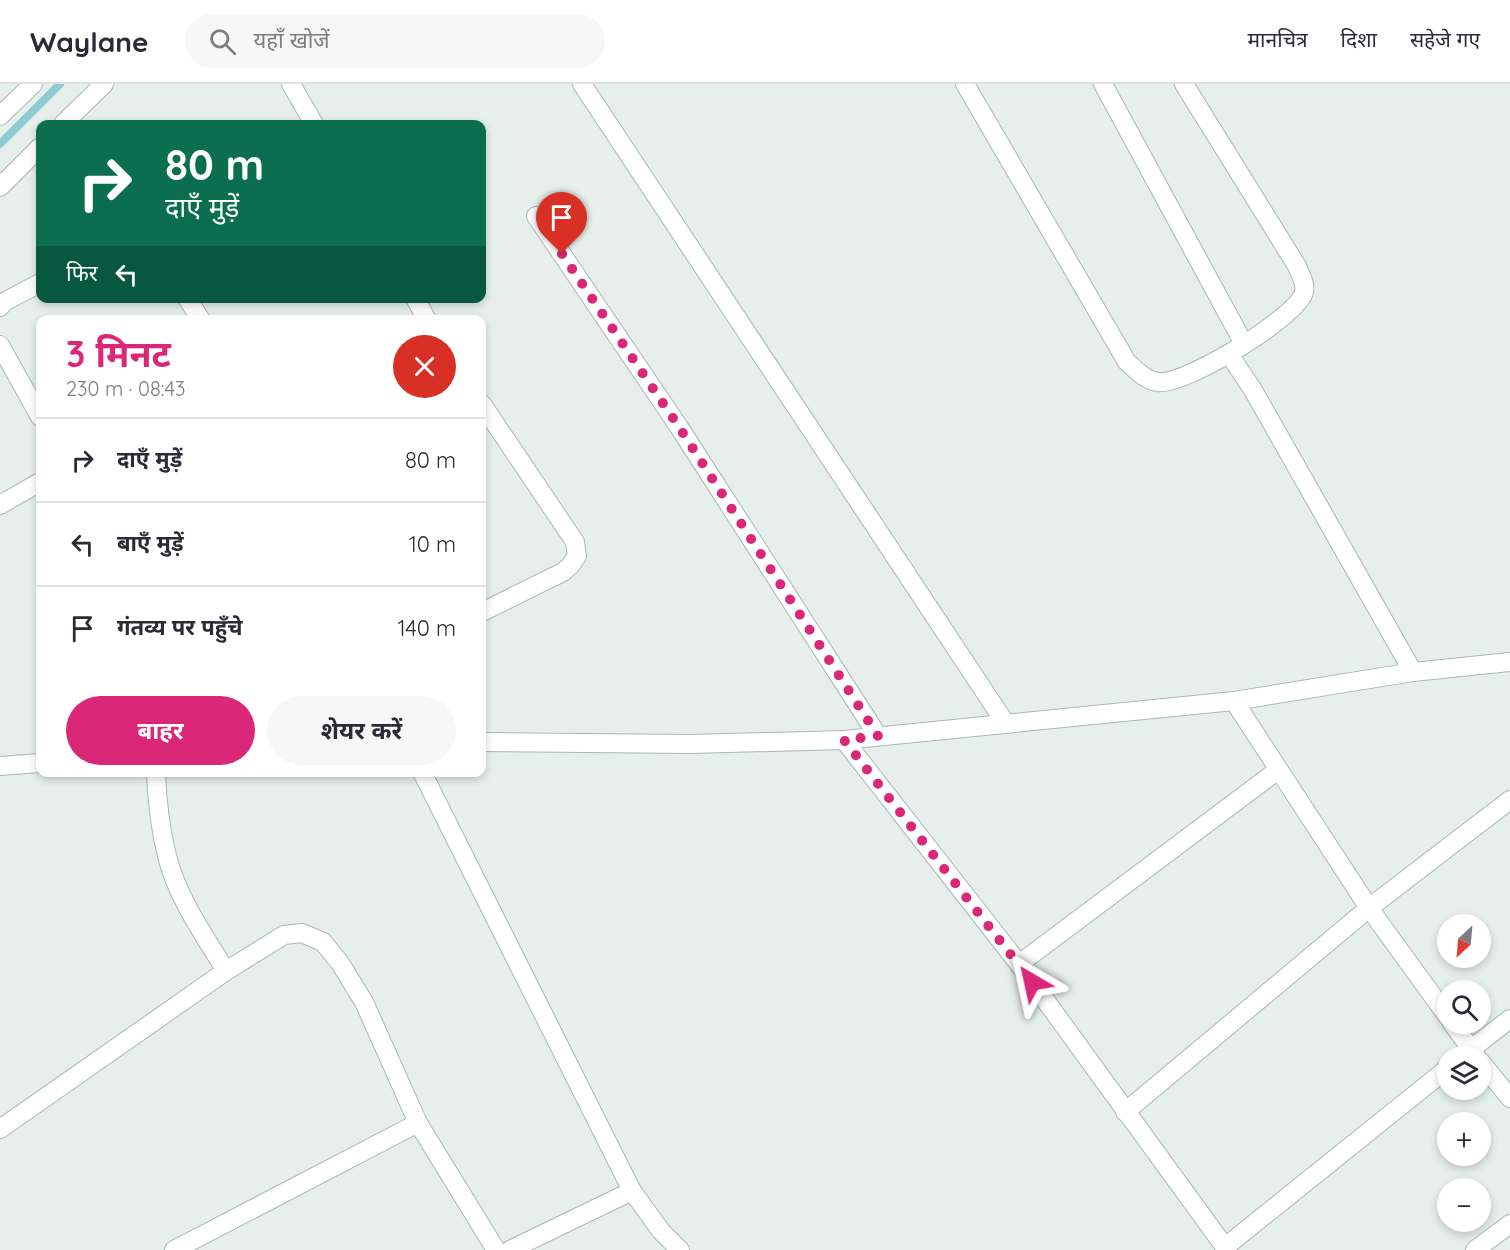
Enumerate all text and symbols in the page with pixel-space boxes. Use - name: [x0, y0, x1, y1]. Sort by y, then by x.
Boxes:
- search box: [185, 14, 605, 68]
- text: Waylane: [30, 24, 149, 59]
- icon: search: [206, 25, 239, 58]
- text: यहाँ खोजें: [254, 26, 330, 54]
- text: मानचित्र: [1248, 26, 1308, 52]
- text: दिशा: [1341, 26, 1377, 52]
- text: सहेजे गए: [1410, 26, 1480, 52]
- text: 80 m: [165, 138, 264, 191]
- icon: right: [66, 144, 144, 222]
- text: दाएँ मुड़ें: [165, 190, 239, 224]
- pin: [536, 192, 587, 254]
- icon: arrive: [545, 201, 578, 234]
- icon: left: [110, 258, 143, 291]
- text: फिर: [66, 259, 98, 287]
- text: 3 मिनट: [66, 331, 171, 376]
- button: close: [393, 335, 456, 398]
- text: 230 m · 08:43: [66, 376, 185, 401]
- icon: right: [66, 444, 99, 477]
- text: दाएँ मुड़ें: [117, 445, 182, 473]
- text: 80 m: [405, 446, 456, 474]
- icon: left: [66, 528, 99, 561]
- text: बाएँ मुड़ें: [117, 529, 183, 557]
- text: 10 m: [409, 530, 456, 558]
- icon: arrive: [66, 612, 99, 645]
- text: गंतव्य पर पहुँचे: [117, 613, 242, 641]
- text: 140 m: [397, 614, 456, 642]
- button: बाहर: [66, 696, 255, 765]
- button: शेयर करें: [267, 696, 456, 765]
- north arrow: [1437, 914, 1491, 968]
- map controls: [1437, 914, 1491, 1232]
- position arrow: [1000, 950, 1064, 1014]
- button: search: [1437, 980, 1491, 1034]
- button: layers: [1437, 1046, 1491, 1100]
- button: +: [1437, 1112, 1491, 1166]
- button: −: [1437, 1178, 1491, 1232]

